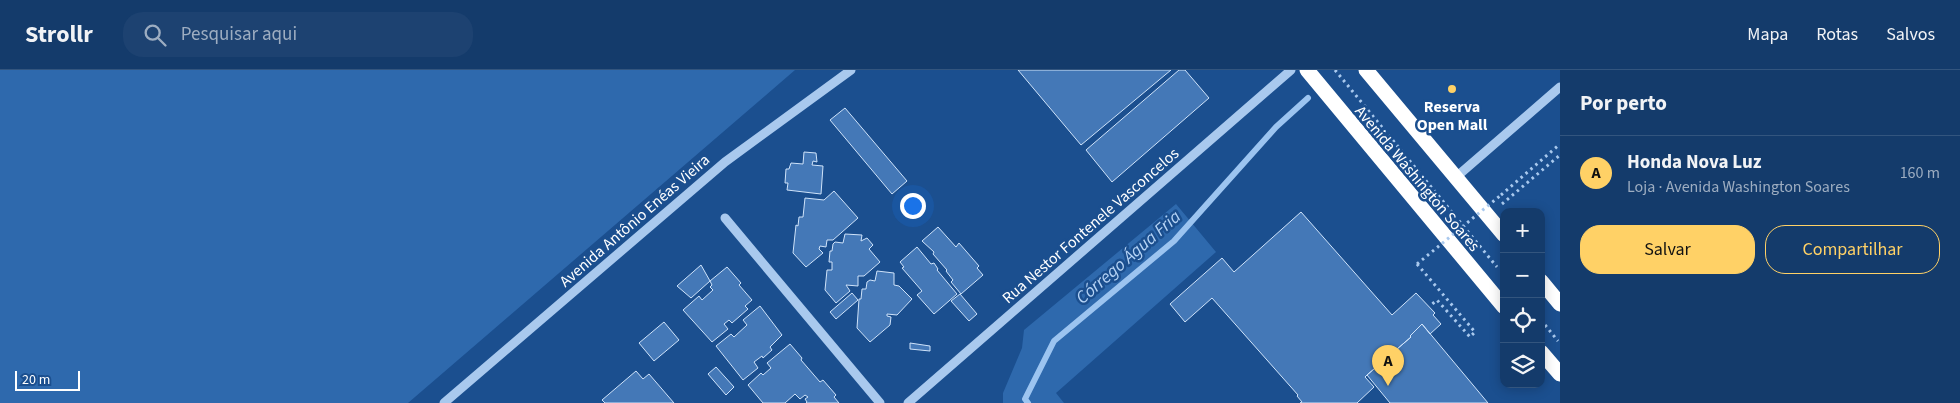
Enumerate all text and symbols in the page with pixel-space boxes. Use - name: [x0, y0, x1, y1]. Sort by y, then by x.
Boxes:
- search box: [123, 12, 473, 57]
- text: Strollr: [25, 17, 93, 52]
- icon: search: [141, 21, 169, 49]
- text: Pesquisar aqui: [181, 21, 297, 48]
- text: Mapa: [1747, 22, 1788, 47]
- text: Rotas: [1816, 22, 1858, 47]
- text: Salvos: [1886, 22, 1935, 47]
- marker: Reserva Open Mall: [1446, 83, 1458, 95]
- text: Por perto: [1580, 88, 1667, 118]
- place label: Reserva Open Mall: [1417, 96, 1488, 136]
- street label: Avenida Washington Soares: [1350, 101, 1485, 256]
- street label: Rua Nestor Fontenele Vasconcelos: [997, 143, 1184, 309]
- street label: Avenida Antônio Enéas Vieira: [555, 149, 715, 292]
- text: Honda Nova Luz: [1627, 149, 1762, 176]
- text: A: [1591, 162, 1601, 184]
- text: 160 m: [1900, 162, 1940, 184]
- text: Loja · Avenida Washington Soares: [1627, 176, 1850, 198]
- your location: [900, 193, 926, 219]
- water label: Córrego Água Fria: [1070, 204, 1187, 310]
- map controls: [1500, 208, 1545, 388]
- button: +: [1500, 208, 1545, 253]
- button: Salvar: [1580, 225, 1755, 274]
- button: Compartilhar: [1765, 225, 1940, 274]
- button: −: [1500, 253, 1545, 298]
- button: locate: [1500, 298, 1545, 343]
- button: layers: [1500, 343, 1545, 388]
- pin: A: [1372, 345, 1404, 386]
- scale bar: [15, 368, 80, 391]
- text: 20 m: [22, 370, 50, 390]

